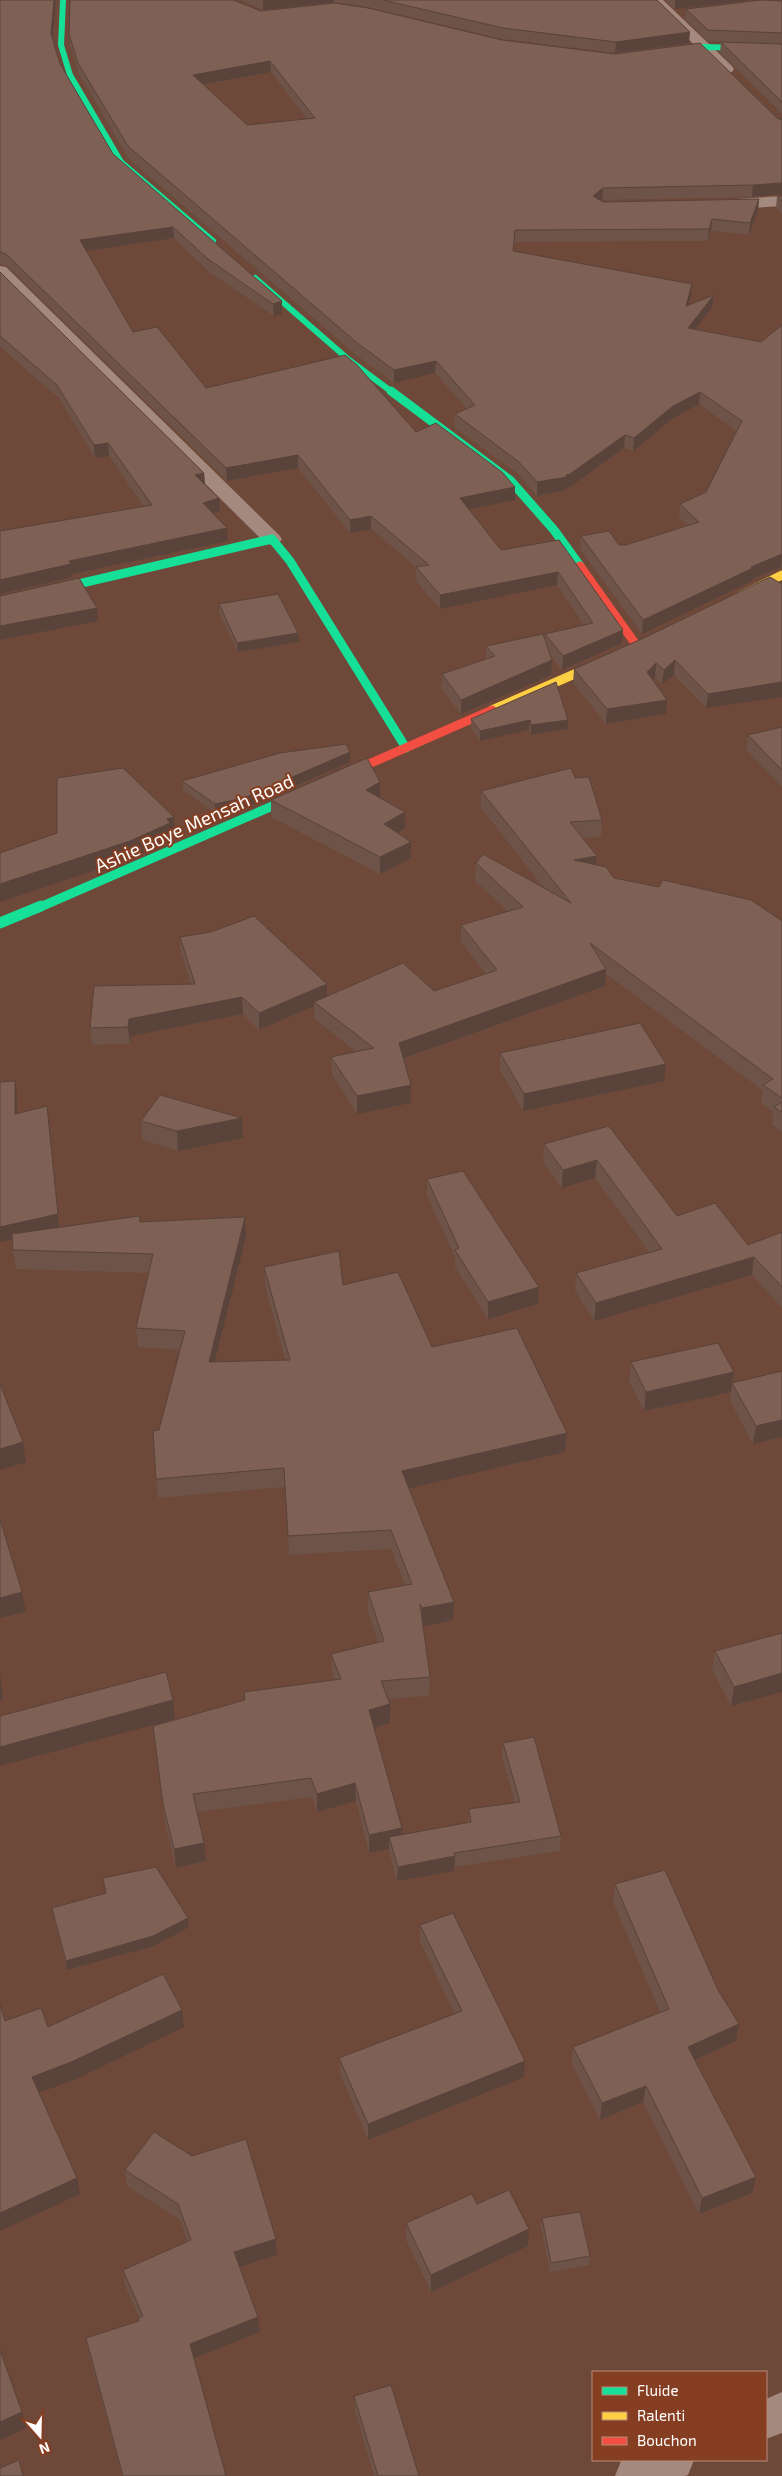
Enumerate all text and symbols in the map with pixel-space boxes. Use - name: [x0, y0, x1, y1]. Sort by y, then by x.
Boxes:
- street label: Ashie Boye Mensah Road: [91, 768, 297, 877]
- legend: [592, 2371, 767, 2461]
- text: Fluide: [637, 2381, 678, 2399]
- text: Ralenti: [637, 2406, 685, 2424]
- north arrow: [15, 2411, 65, 2461]
- text: Bouchon: [637, 2431, 697, 2449]
- text: N: [37, 2439, 52, 2458]

